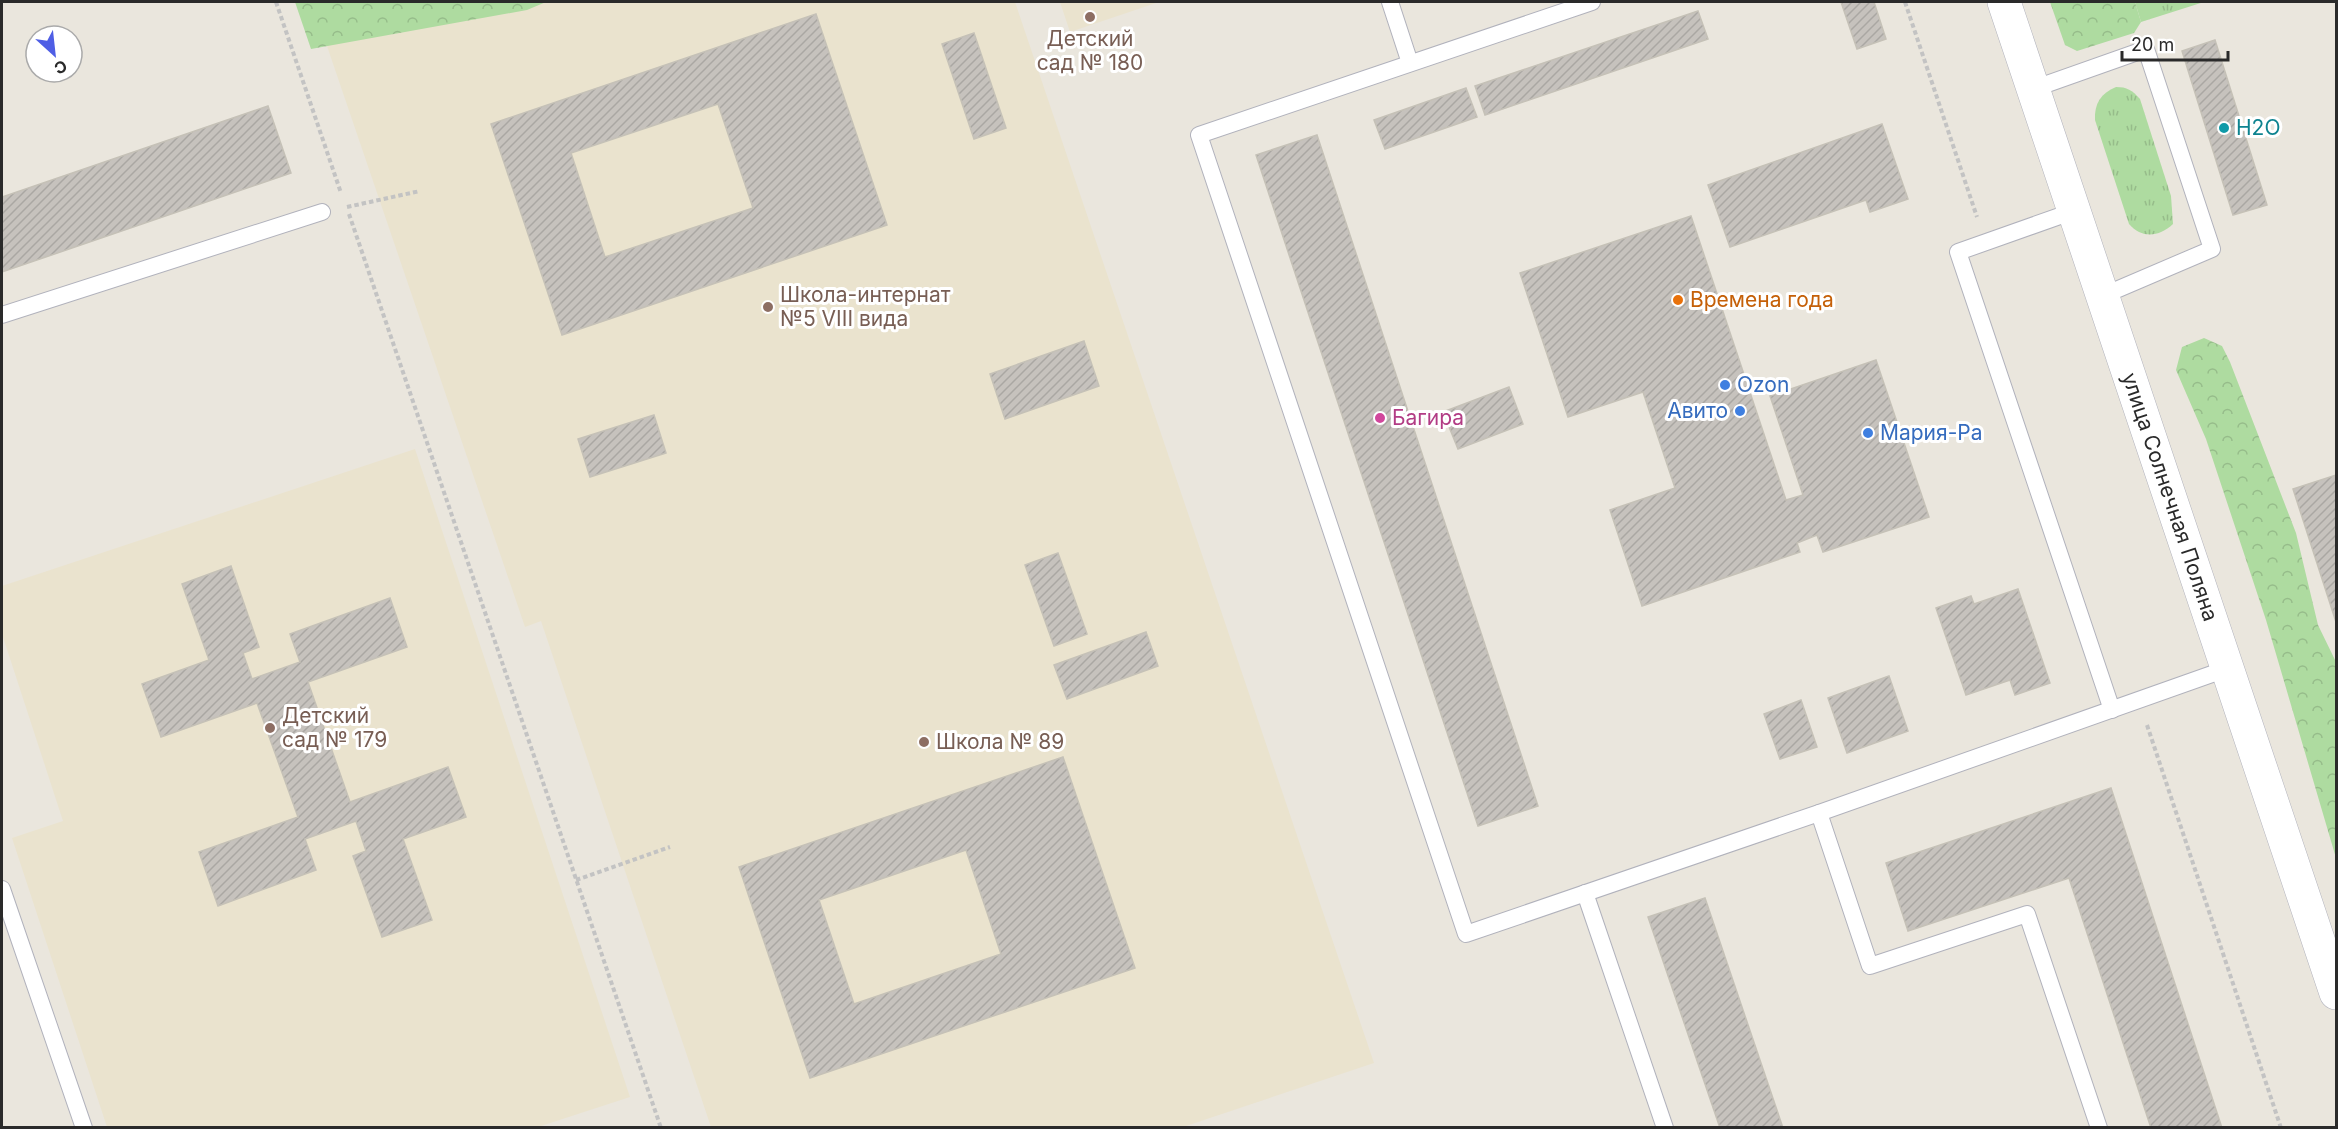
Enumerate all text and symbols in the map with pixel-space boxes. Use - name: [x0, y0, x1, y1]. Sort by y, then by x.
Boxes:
- marker: Детский сад № 180: [1083, 10, 1097, 24]
- north arrow: [24, 24, 84, 84]
- scale bar: [2122, 24, 2228, 62]
- place label: Детский сад № 180: [1037, 26, 1143, 75]
- text: 20 m: [2131, 34, 2174, 55]
- text: С: [51, 56, 71, 79]
- place label: H2O: [2236, 115, 2280, 140]
- marker: H2O: [2217, 121, 2231, 135]
- place label: Школа-интернат №5 VIII вида: [780, 282, 951, 331]
- place label: Времена года: [1690, 287, 1834, 312]
- marker: Времена года: [1671, 293, 1685, 307]
- marker: Школа-интернат №5 VIII вида: [761, 300, 775, 314]
- street label: улица Солнечная Поляна: [2117, 369, 2224, 624]
- place label: Ozon: [1737, 372, 1789, 397]
- marker: Ozon: [1718, 378, 1732, 392]
- place label: Авито: [1667, 398, 1728, 423]
- marker: Авито: [1733, 404, 1747, 418]
- place label: Багира: [1392, 405, 1464, 430]
- marker: Багира: [1373, 411, 1387, 425]
- place label: Мария-Ра: [1880, 420, 1983, 445]
- marker: Мария-Ра: [1861, 426, 1875, 440]
- place label: Детский сад № 179: [282, 703, 387, 752]
- marker: Детский сад № 179: [263, 721, 277, 735]
- place label: Школа № 89: [936, 729, 1064, 754]
- marker: Школа № 89: [917, 735, 931, 749]

